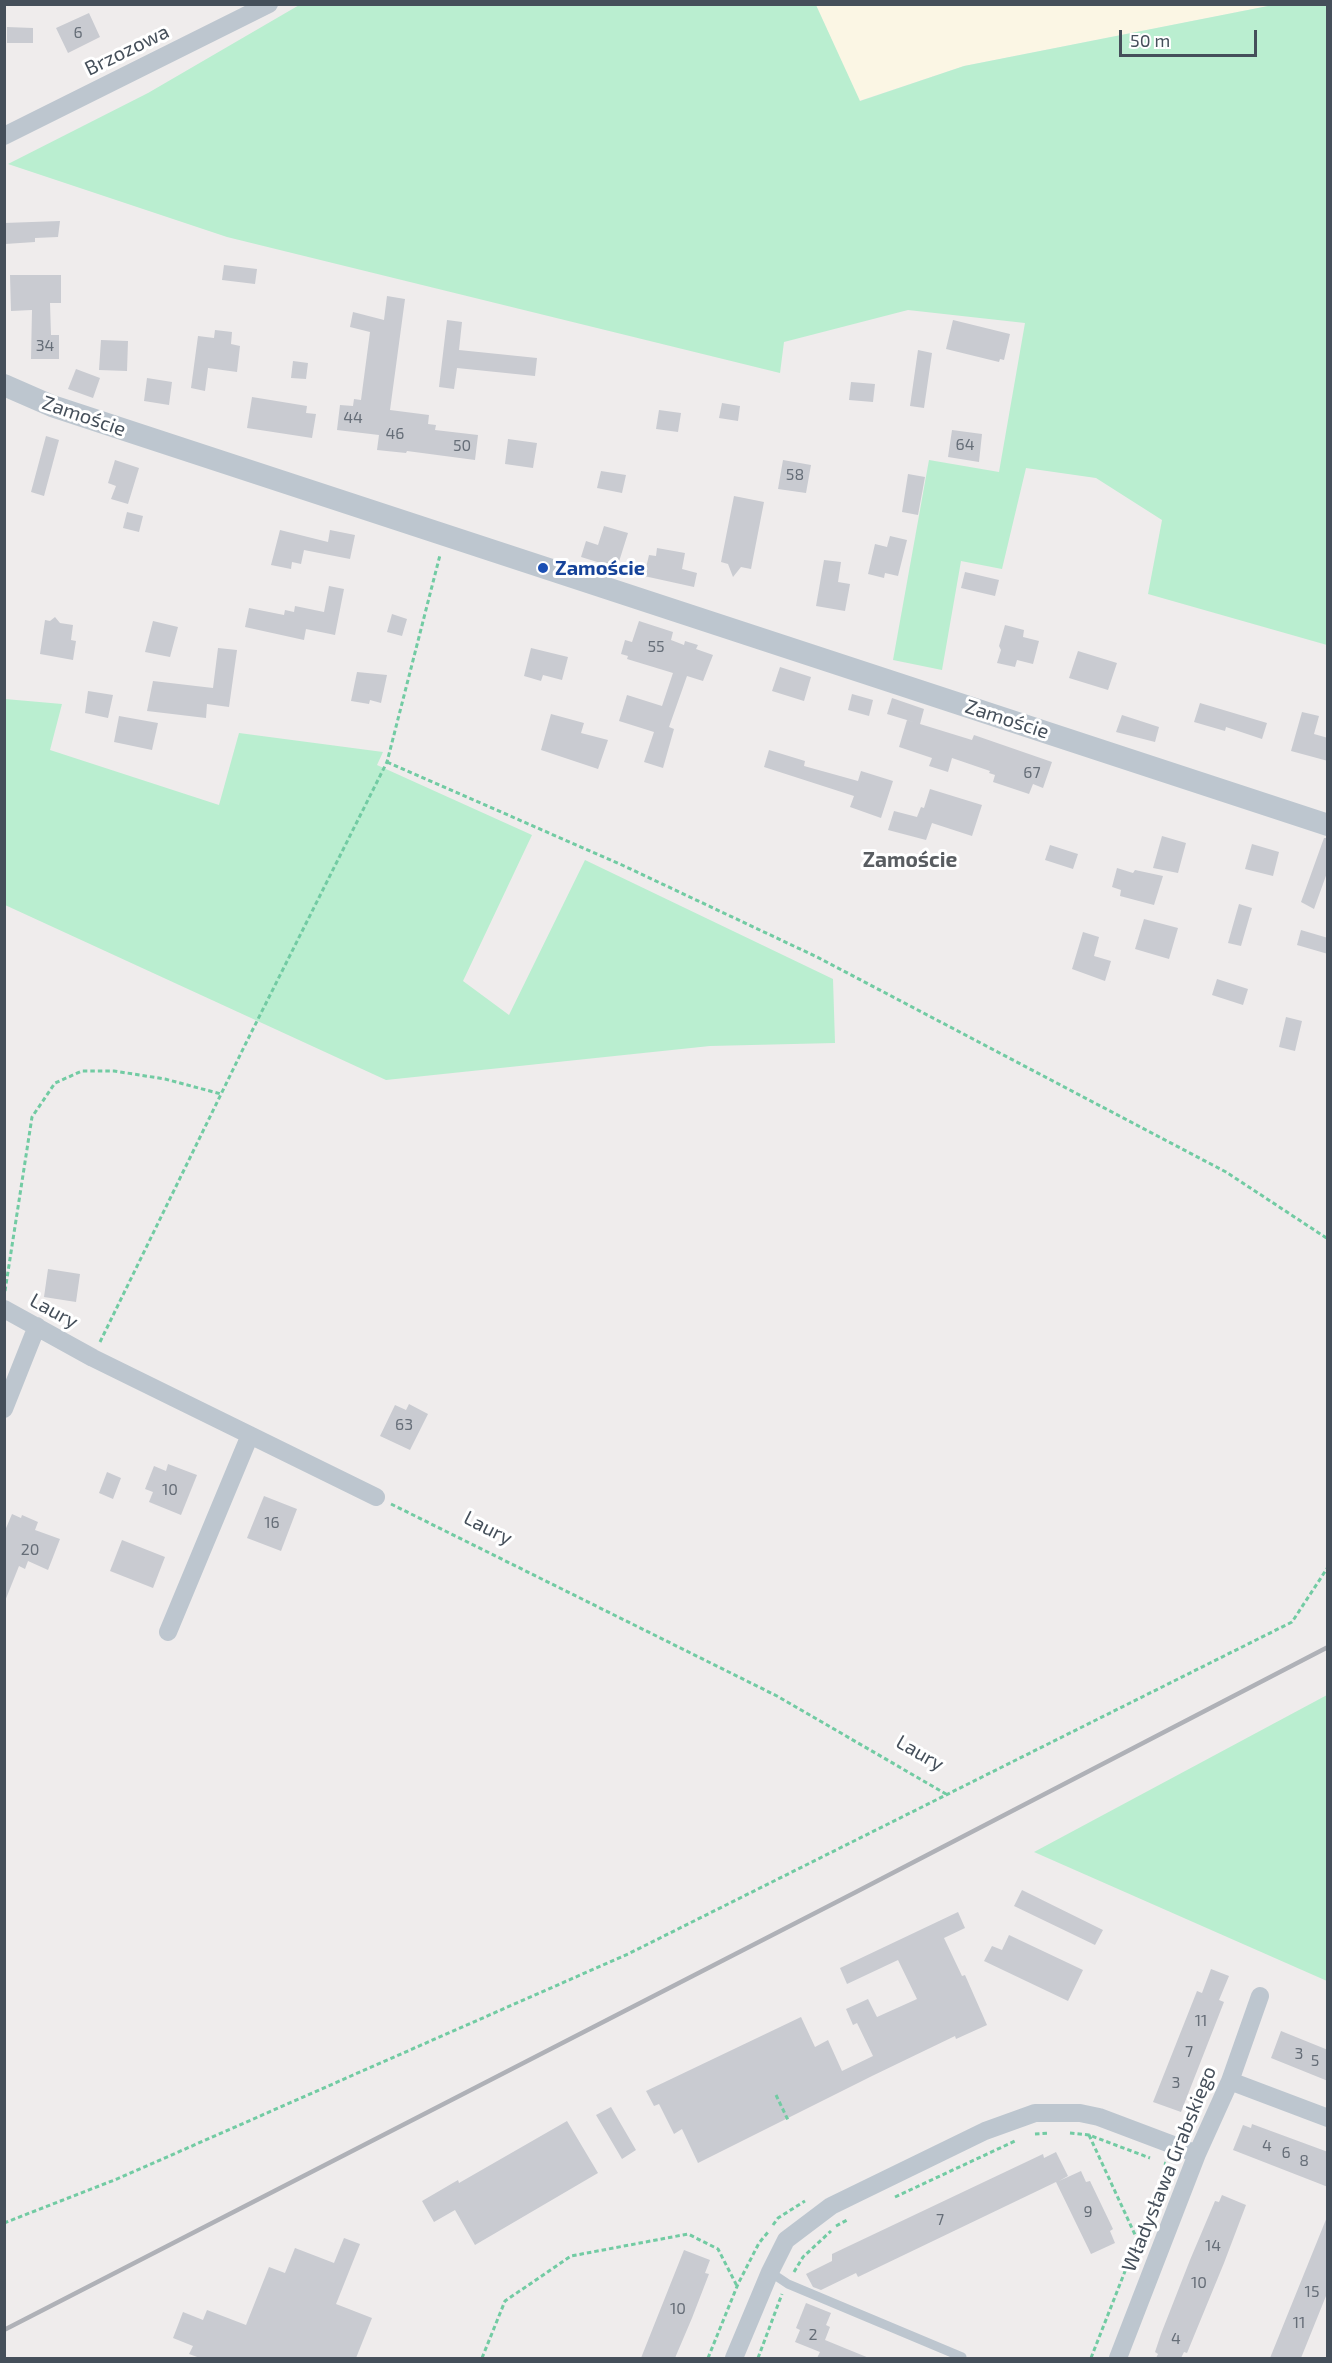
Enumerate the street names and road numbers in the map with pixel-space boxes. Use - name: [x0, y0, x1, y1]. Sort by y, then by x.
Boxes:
- street label: Brzozowa: [81, 19, 173, 81]
- street label: Zamoście: [39, 391, 129, 441]
- street label: Zamoście: [962, 694, 1052, 744]
- street label: Laury: [26, 1288, 82, 1334]
- street label: Laury: [460, 1506, 516, 1550]
- street label: Laury: [892, 1730, 948, 1776]
- street label: Władysława Grabskiego: [1117, 2063, 1221, 2275]

